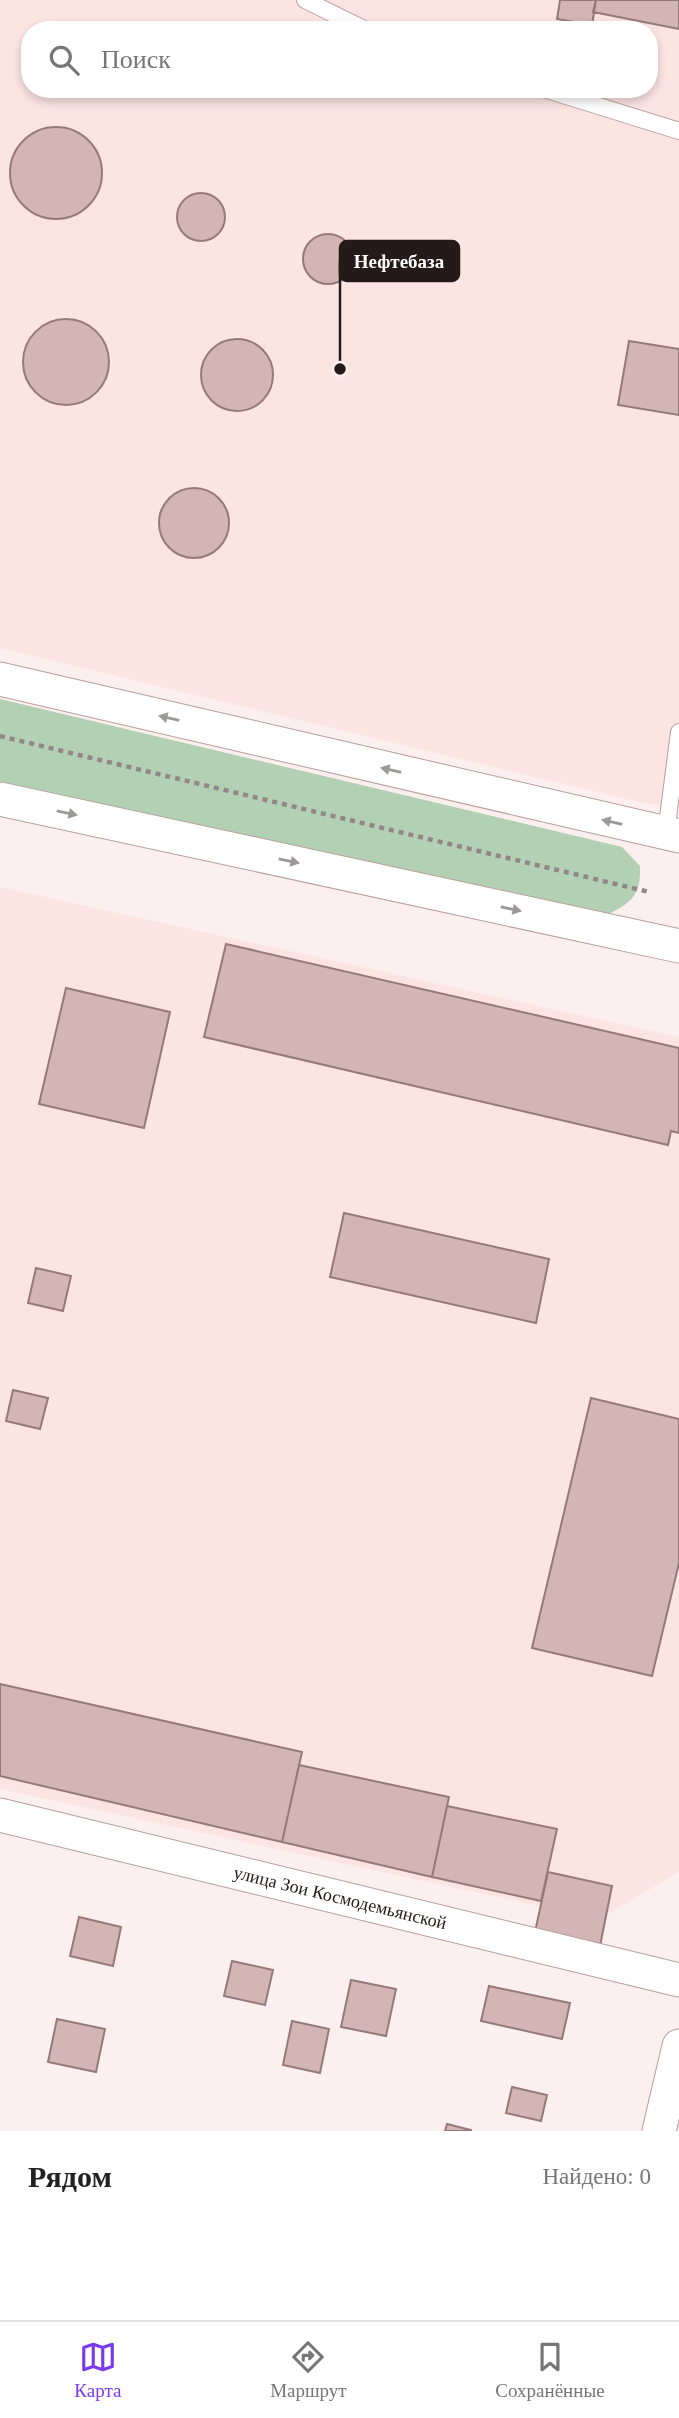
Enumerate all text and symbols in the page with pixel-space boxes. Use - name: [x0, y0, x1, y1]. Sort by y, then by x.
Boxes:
- search box: [21, 21, 658, 98]
- icon: search: [45, 41, 83, 79]
- text: Поиск: [101, 45, 171, 74]
- callout: Нефтебаза: [340, 241, 459, 281]
- text: Нефтебаза: [354, 251, 445, 272]
- one-way arrow: [158, 713, 180, 724]
- one-way arrow: [380, 764, 402, 775]
- one-way arrow: [56, 808, 78, 819]
- one-way arrow: [601, 816, 623, 827]
- one-way arrow: [278, 856, 300, 867]
- one-way arrow: [500, 904, 522, 915]
- street label: улица Зои Космодемьянской: [231, 1862, 449, 1933]
- text: Рядом: [28, 2160, 112, 2193]
- text: Найдено: 0: [543, 2164, 651, 2189]
- tab: Карта: [74, 2338, 121, 2402]
- tab: Маршрут: [270, 2338, 347, 2402]
- tab: Сохранённые: [495, 2338, 605, 2402]

